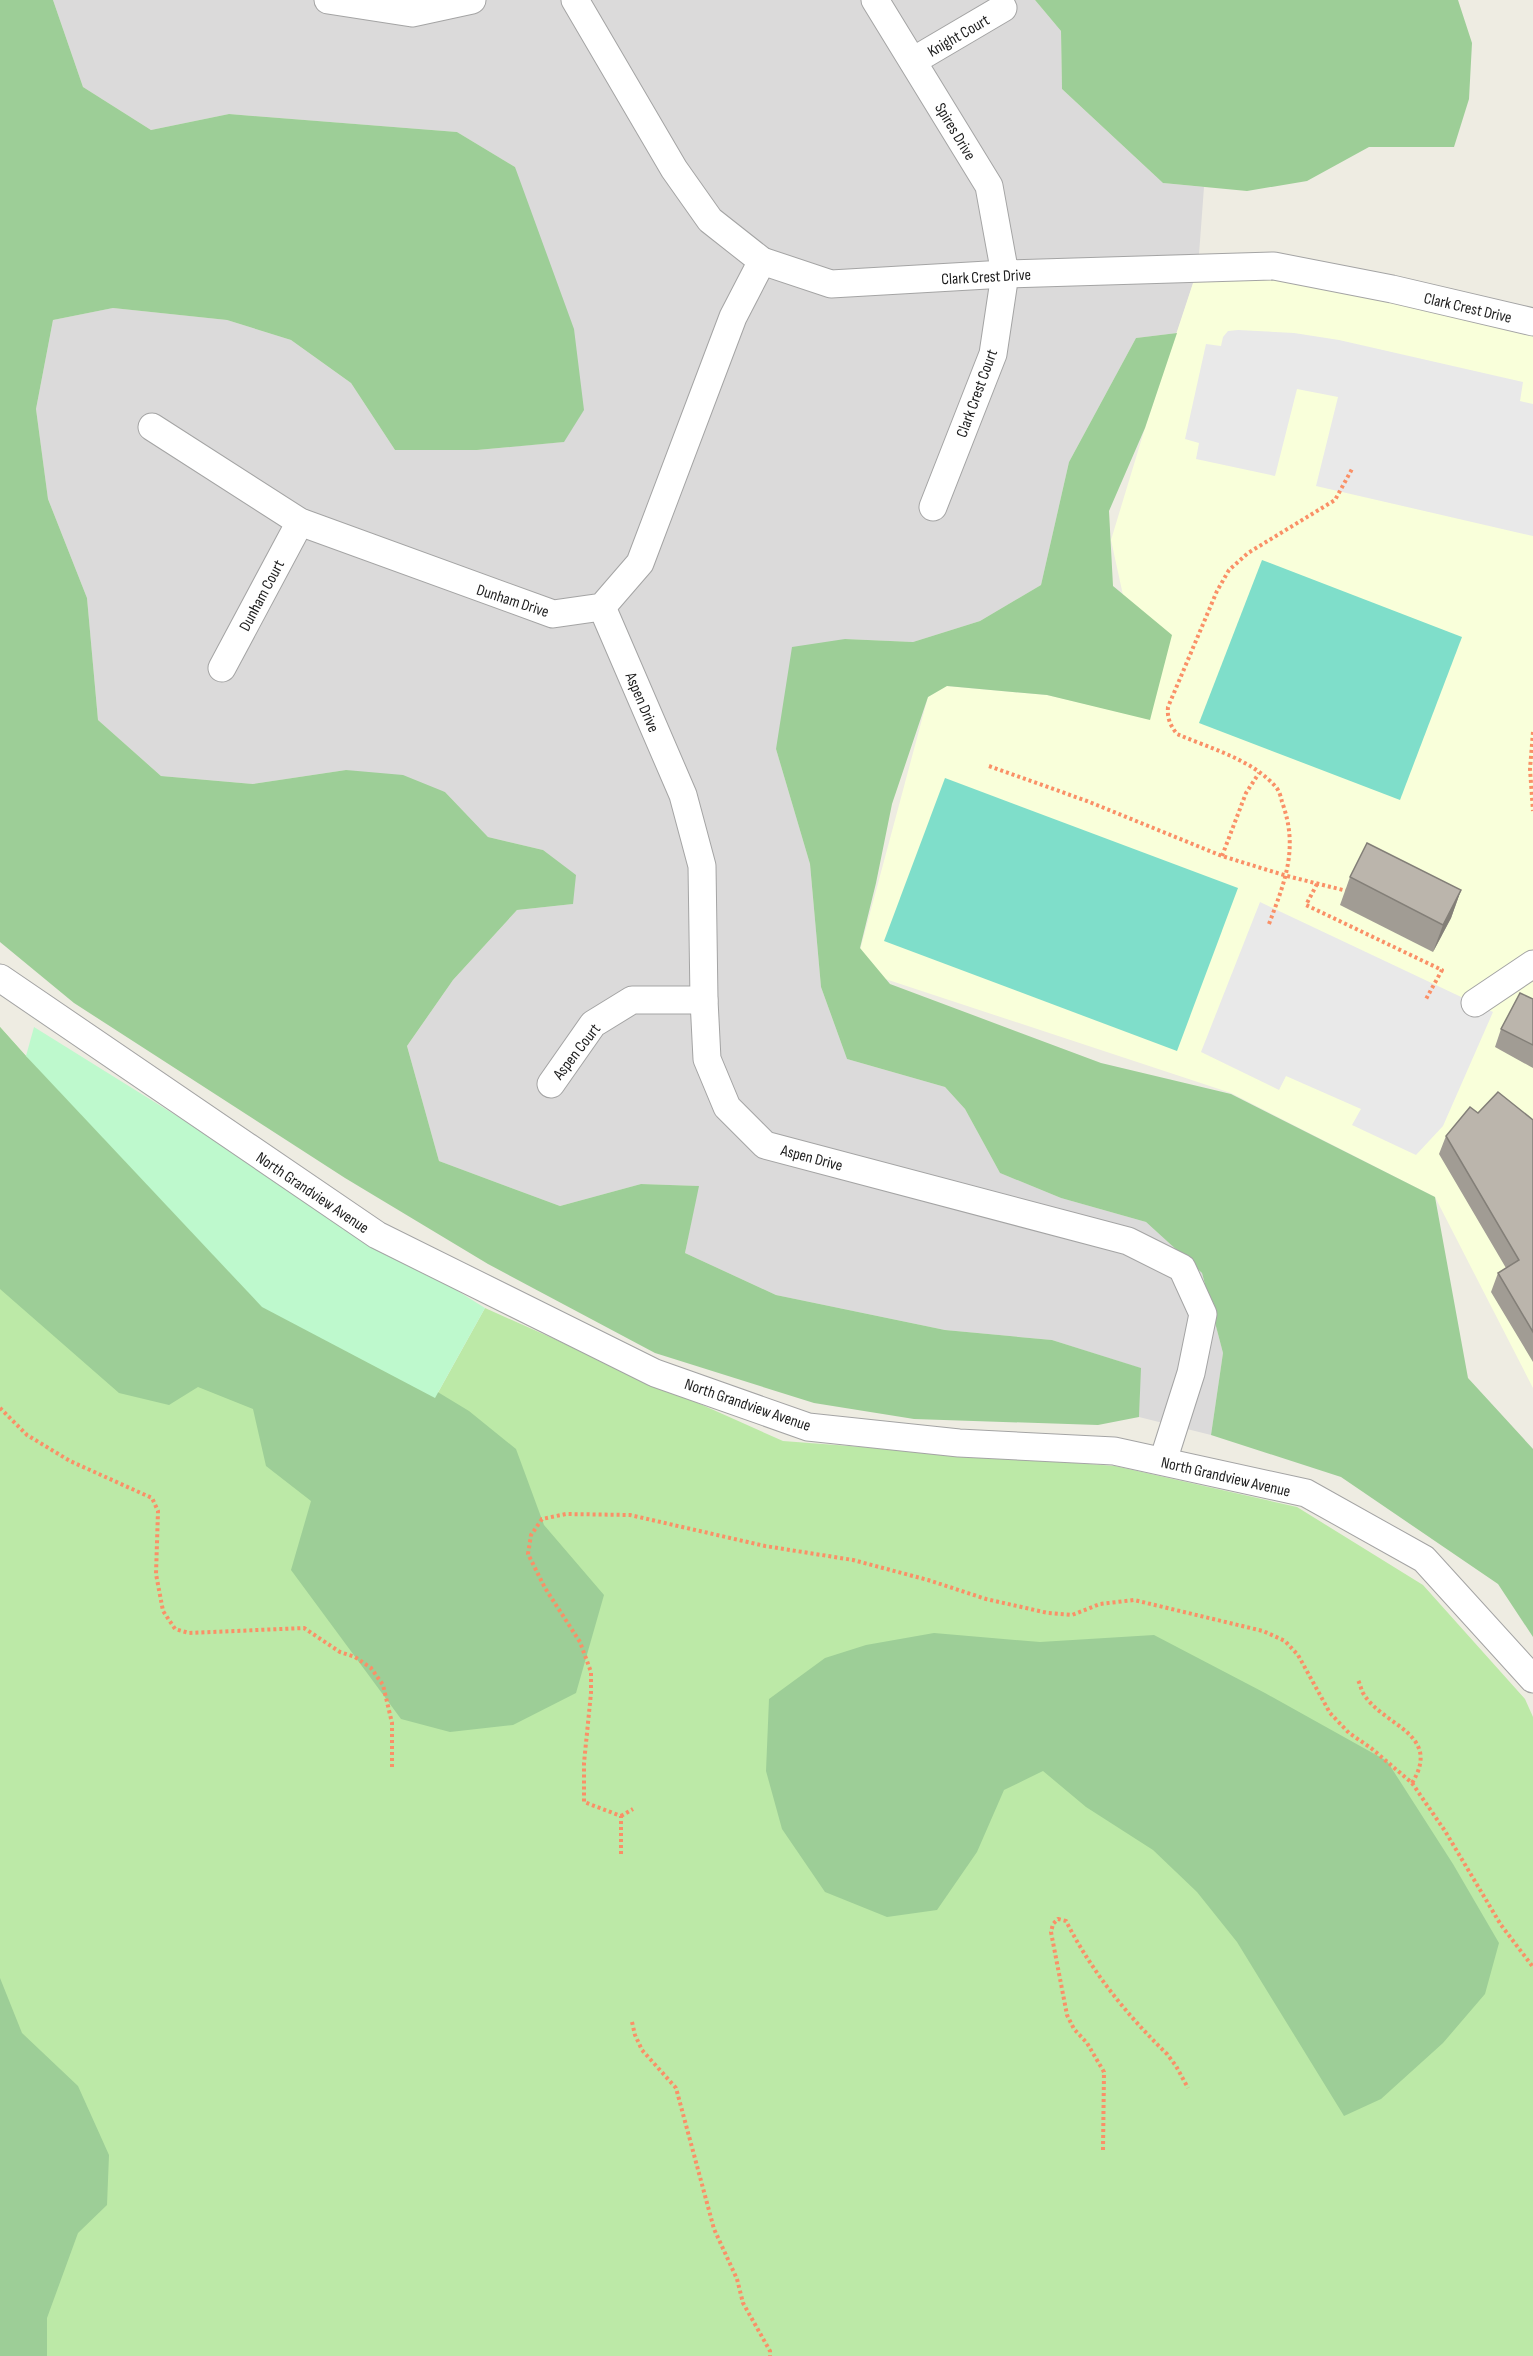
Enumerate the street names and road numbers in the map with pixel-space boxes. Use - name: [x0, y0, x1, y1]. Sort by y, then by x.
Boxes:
- street label: Knight Court: [924, 11, 993, 62]
- street label: Spires Drive: [930, 100, 979, 164]
- street label: Clark Crest Drive: [941, 266, 1031, 289]
- street label: Clark Crest Drive: [1422, 289, 1514, 328]
- street label: Clark Crest Court: [953, 347, 1002, 440]
- street label: Dunham Court: [236, 557, 289, 635]
- street label: Dunham Drive: [474, 581, 551, 622]
- street label: Aspen Drive: [620, 669, 663, 735]
- street label: Aspen Court: [549, 1020, 605, 1084]
- street label: Aspen Drive: [778, 1141, 845, 1176]
- street label: North Grandview Avenue: [252, 1148, 372, 1238]
- street label: North Grandview Avenue: [682, 1375, 813, 1436]
- street label: North Grandview Avenue: [1159, 1453, 1292, 1502]

